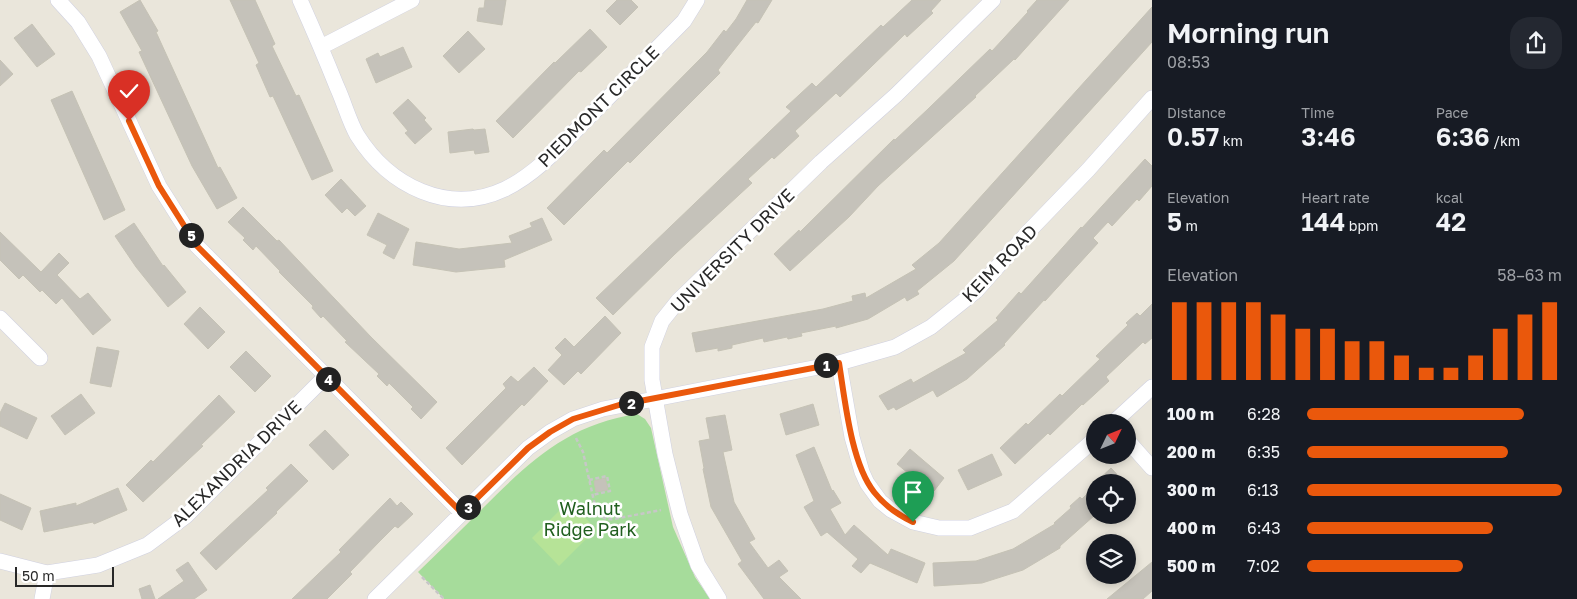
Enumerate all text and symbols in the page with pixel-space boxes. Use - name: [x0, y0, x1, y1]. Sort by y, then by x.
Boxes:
- text: Morning run: [1167, 16, 1330, 49]
- button: share: [1510, 17, 1562, 69]
- street label: PIEDMONT CIRCLE: [533, 41, 663, 171]
- text: 08:53: [1167, 52, 1210, 72]
- pin: [108, 70, 150, 121]
- icon: check: [115, 77, 143, 105]
- text: Distance: [1167, 104, 1226, 121]
- text: Time: [1301, 104, 1334, 121]
- text: Pace: [1436, 104, 1468, 121]
- text: 0.57: [1167, 121, 1219, 152]
- text: 3:46: [1301, 121, 1355, 152]
- text: 6:36: [1436, 121, 1490, 152]
- text: km: [1219, 132, 1243, 149]
- text: /km: [1490, 132, 1520, 149]
- street label: UNIVERSITY DRIVE: [665, 183, 799, 317]
- text: Elevation: [1167, 189, 1229, 206]
- text: Heart rate: [1301, 189, 1370, 206]
- text: kcal: [1436, 189, 1463, 206]
- text: 5: [1167, 206, 1182, 237]
- text: 144: [1301, 206, 1345, 237]
- text: 42: [1436, 206, 1466, 237]
- text: m: [1182, 217, 1198, 234]
- text: bpm: [1345, 217, 1378, 234]
- street label: KEIM ROAD: [957, 220, 1041, 306]
- pin: 5: [178, 222, 204, 248]
- text: 5: [187, 227, 196, 244]
- text: Elevation: [1167, 265, 1238, 285]
- text: 58–63 m: [1497, 265, 1562, 285]
- pin: 1: [814, 352, 838, 378]
- text: 1: [823, 357, 830, 374]
- pin: 4: [316, 366, 340, 392]
- text: 4: [324, 371, 333, 388]
- pin: 2: [618, 390, 644, 416]
- street label: ALEXANDRIA DRIVE: [167, 395, 305, 531]
- text: 2: [627, 395, 636, 412]
- text: 100 m: [1167, 404, 1214, 424]
- text: 6:28: [1247, 404, 1281, 424]
- north arrow: [1086, 414, 1136, 464]
- map controls: [1086, 414, 1136, 584]
- text: 200 m: [1167, 442, 1216, 462]
- text: 6:35: [1247, 442, 1280, 462]
- pin: [892, 471, 934, 522]
- button: locate: [1086, 474, 1136, 524]
- icon: arrive: [899, 478, 927, 506]
- text: 300 m: [1167, 480, 1216, 500]
- text: 6:13: [1247, 480, 1279, 500]
- pin: 3: [456, 494, 480, 520]
- park label: Walnut Ridge Park: [543, 497, 637, 540]
- text: 3: [464, 499, 473, 516]
- text: 400 m: [1167, 518, 1216, 538]
- text: 6:43: [1247, 518, 1281, 538]
- button: layers: [1086, 534, 1136, 584]
- text: 500 m: [1167, 556, 1216, 576]
- text: 7:02: [1247, 556, 1279, 576]
- scale bar: [15, 564, 114, 587]
- text: 50 m: [22, 567, 55, 584]

